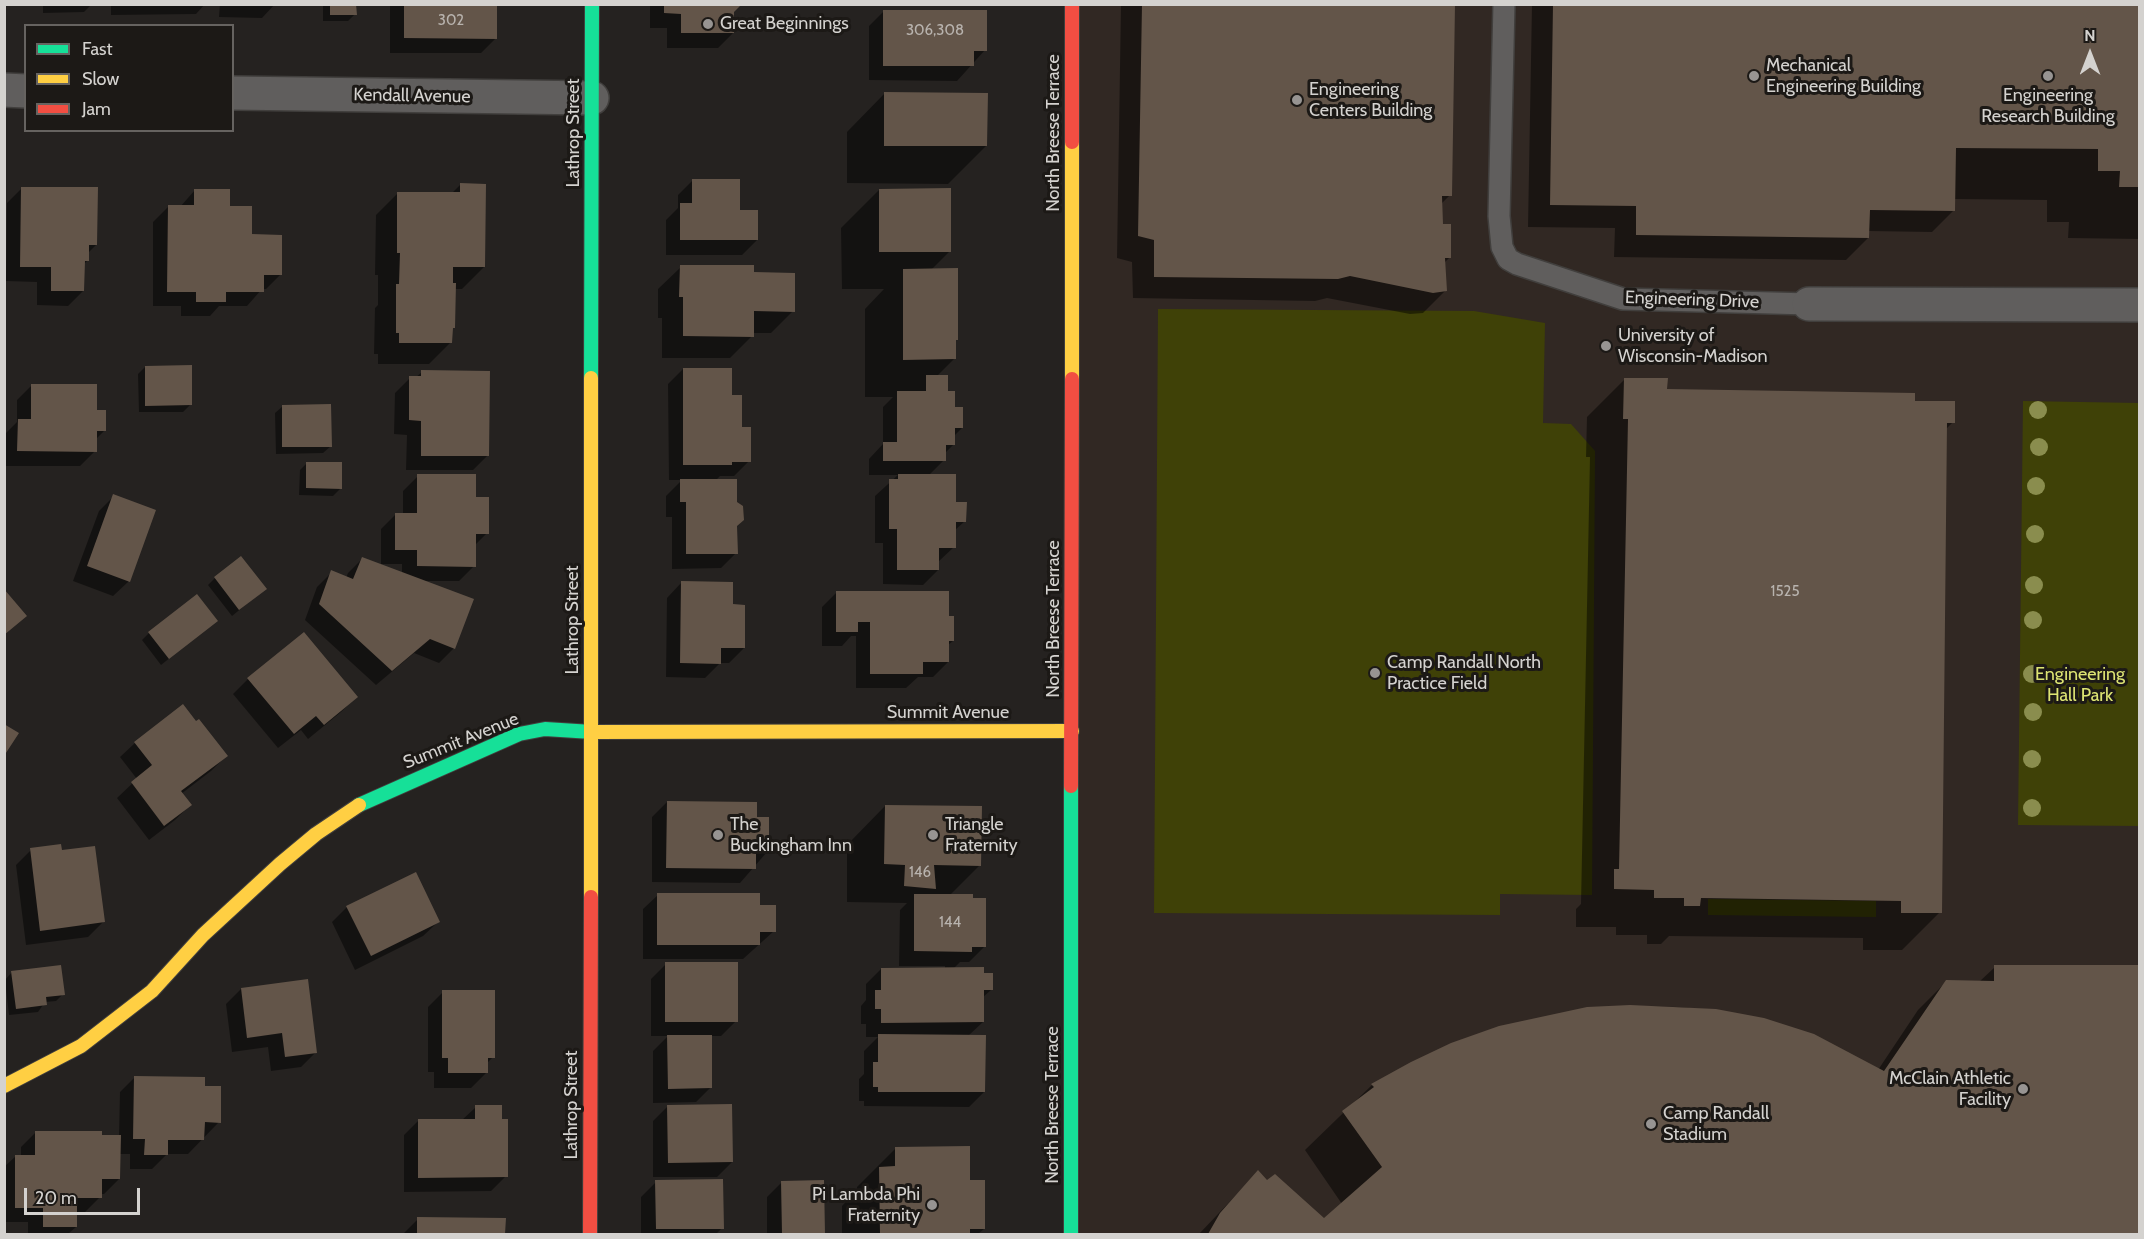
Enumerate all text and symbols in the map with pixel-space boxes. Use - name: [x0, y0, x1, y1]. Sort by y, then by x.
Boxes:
- house number: 302: [438, 12, 464, 30]
- place label: Great Beginnings: [720, 13, 849, 35]
- marker: Great Beginnings: [701, 17, 715, 31]
- house number: 306,308: [906, 22, 964, 40]
- legend: [24, 24, 234, 132]
- north arrow: [2060, 24, 2120, 84]
- text: N: [2084, 26, 2096, 45]
- text: Fast: [82, 38, 113, 60]
- street label: North Breese Terrace: [1043, 54, 1065, 212]
- place label: Mechanical Engineering Building: [1766, 55, 1921, 98]
- text: Slow: [82, 68, 119, 90]
- marker: Mechanical Engineering Building: [1747, 69, 1761, 83]
- marker: Engineering Research Building: [2041, 69, 2055, 83]
- street label: Lathrop Street: [563, 79, 585, 187]
- place label: Engineering Centers Building: [1309, 79, 1432, 122]
- street label: Kendall Avenue: [353, 84, 471, 108]
- place label: Engineering Research Building: [1981, 85, 2115, 128]
- marker: Engineering Centers Building: [1290, 93, 1304, 107]
- text: Jam: [82, 98, 111, 120]
- street label: Engineering Drive: [1624, 287, 1760, 313]
- place label: University of Wisconsin-Madison: [1618, 325, 1768, 368]
- marker: University of Wisconsin-Madison: [1599, 339, 1613, 353]
- street label: North Breese Terrace: [1043, 540, 1065, 698]
- street label: Lathrop Street: [562, 566, 584, 674]
- house number: 1525: [1771, 583, 1799, 601]
- place label: Camp Randall North Practice Field: [1387, 652, 1541, 694]
- park label: Engineering Hall Park: [2035, 664, 2125, 706]
- marker: Camp Randall North Practice Field: [1368, 666, 1382, 680]
- street label: Summit Avenue: [887, 702, 1009, 724]
- street label: Summit Avenue: [400, 708, 522, 774]
- place label: The Buckingham Inn: [730, 814, 852, 856]
- place label: Triangle Fraternity: [945, 814, 1018, 856]
- marker: The Buckingham Inn: [711, 828, 725, 842]
- marker: Triangle Fraternity: [926, 828, 940, 842]
- house number: 146: [909, 864, 931, 882]
- house number: 144: [939, 914, 961, 932]
- street label: North Breese Terrace: [1042, 1026, 1064, 1184]
- street label: Lathrop Street: [561, 1051, 583, 1159]
- place label: McClain Athletic Facility: [1889, 1068, 2011, 1110]
- marker: McClain Athletic Facility: [2016, 1082, 2030, 1096]
- place label: Camp Randall Stadium: [1663, 1103, 1769, 1146]
- marker: Camp Randall Stadium: [1644, 1117, 1658, 1131]
- scale bar: [27, 1176, 142, 1214]
- place label: Pi Lambda Phi Fraternity: [812, 1184, 920, 1226]
- text: 20 m: [35, 1187, 77, 1209]
- marker: Pi Lambda Phi Fraternity: [925, 1198, 939, 1212]

